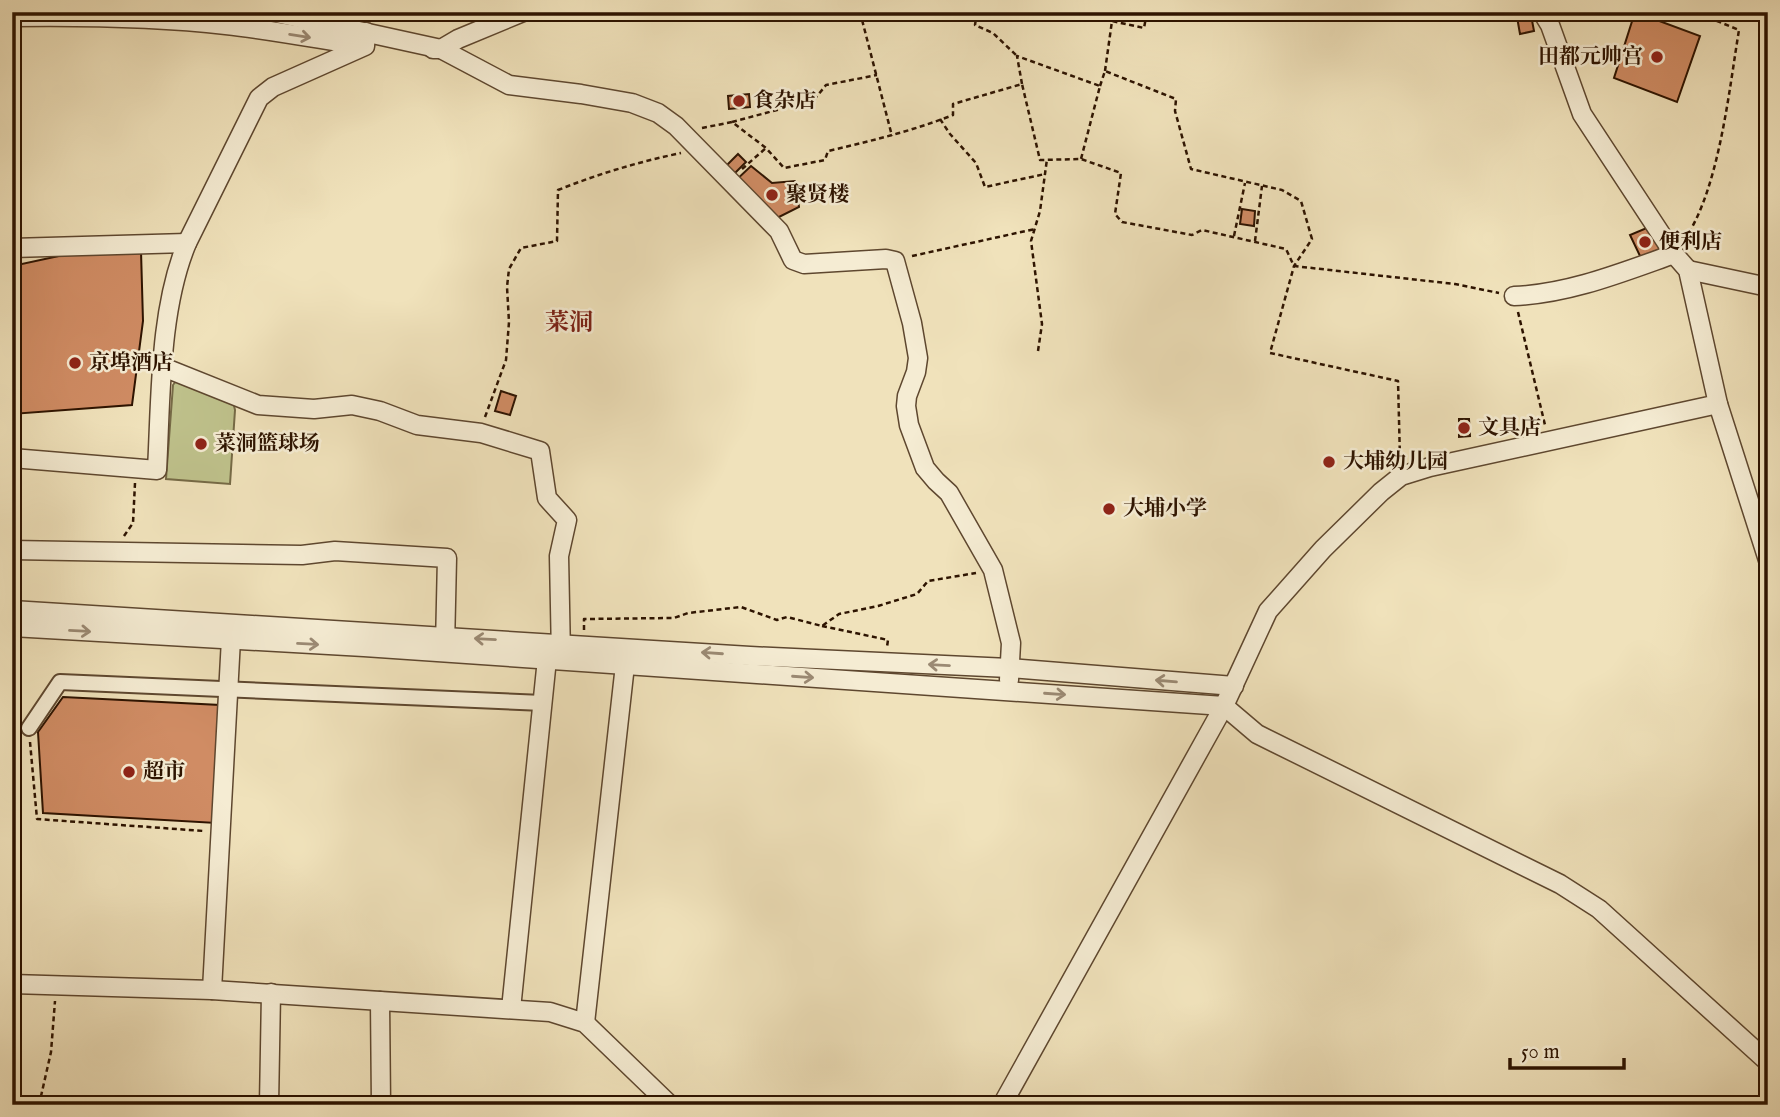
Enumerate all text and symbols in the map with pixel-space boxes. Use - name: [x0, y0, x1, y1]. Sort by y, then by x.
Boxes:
- one-way arrow: [288, 30, 311, 43]
- place label: 田都元帅宫: [1538, 44, 1643, 71]
- marker: 田都元帅宫: [1649, 49, 1665, 65]
- place label: 食杂店: [753, 88, 816, 115]
- marker: 食杂店: [731, 93, 747, 109]
- place label: 聚贤楼: [786, 182, 849, 209]
- marker: 聚贤楼: [764, 187, 780, 203]
- place label: 便利店: [1659, 229, 1722, 256]
- marker: 便利店: [1637, 234, 1653, 250]
- district label: 菜洞: [545, 308, 593, 339]
- place label: 京埠酒店: [89, 350, 173, 377]
- marker: 京埠酒店: [67, 355, 83, 371]
- place label: 文具店: [1478, 415, 1541, 442]
- marker: 文具店: [1456, 420, 1472, 436]
- place label: 菜洞篮球场: [215, 431, 320, 458]
- marker: 菜洞篮球场: [193, 436, 209, 452]
- place label: 大埔幼儿园: [1343, 449, 1448, 476]
- marker: 大埔幼儿园: [1321, 454, 1337, 470]
- place label: 大埔小学: [1123, 496, 1207, 523]
- marker: 大埔小学: [1101, 501, 1117, 517]
- one-way arrow: [69, 625, 91, 638]
- one-way arrow: [474, 633, 497, 646]
- one-way arrow: [296, 637, 319, 650]
- one-way arrow: [701, 646, 724, 659]
- one-way arrow: [928, 658, 951, 671]
- one-way arrow: [792, 671, 814, 684]
- one-way arrow: [1155, 674, 1178, 687]
- one-way arrow: [1043, 688, 1066, 701]
- place label: 超市: [143, 759, 185, 786]
- marker: 超市: [121, 764, 137, 780]
- scale bar: [1510, 1026, 1624, 1070]
- text: 50 m: [1521, 1039, 1560, 1066]

